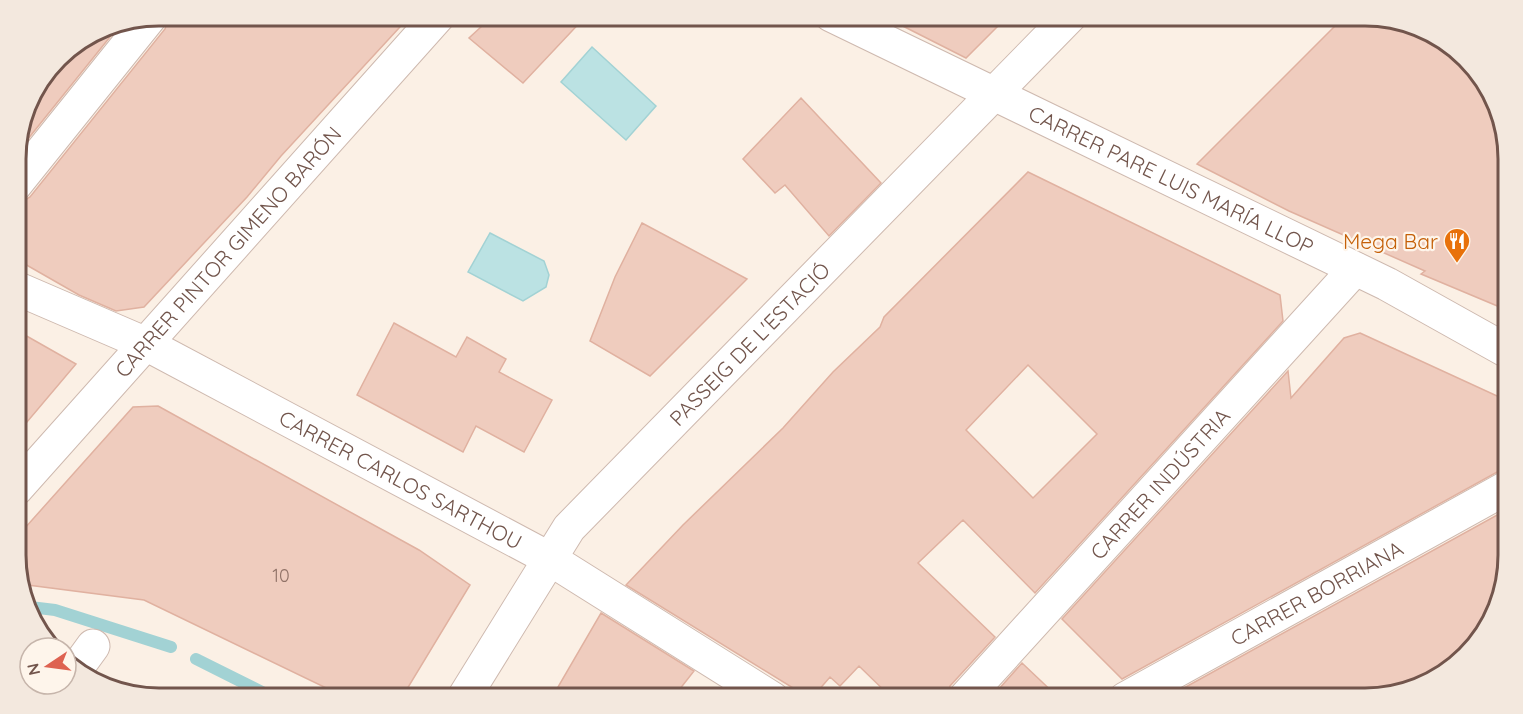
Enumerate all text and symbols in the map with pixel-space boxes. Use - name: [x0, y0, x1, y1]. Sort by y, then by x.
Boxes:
- street label: CARRER PARE LUIS MARÍA LLOP: [1025, 100, 1318, 260]
- street label: CARRER PINTOR GIMENO BARÓN: [109, 121, 346, 383]
- restaurant icon: Mega Bar: [1442, 226, 1472, 264]
- place label: Mega Bar: [1343, 228, 1438, 254]
- street label: PASSEIG DE L'ESTACIÓ: [664, 257, 835, 431]
- street label: CARRER INDÚSTRIA: [1085, 403, 1235, 565]
- street label: CARRER CARLOS SARTHOU: [275, 404, 526, 555]
- street label: CARRER BORRIANA: [1226, 535, 1407, 651]
- house number: 10: [272, 564, 290, 587]
- north arrow: [18, 636, 78, 696]
- text: N: [22, 661, 44, 677]

